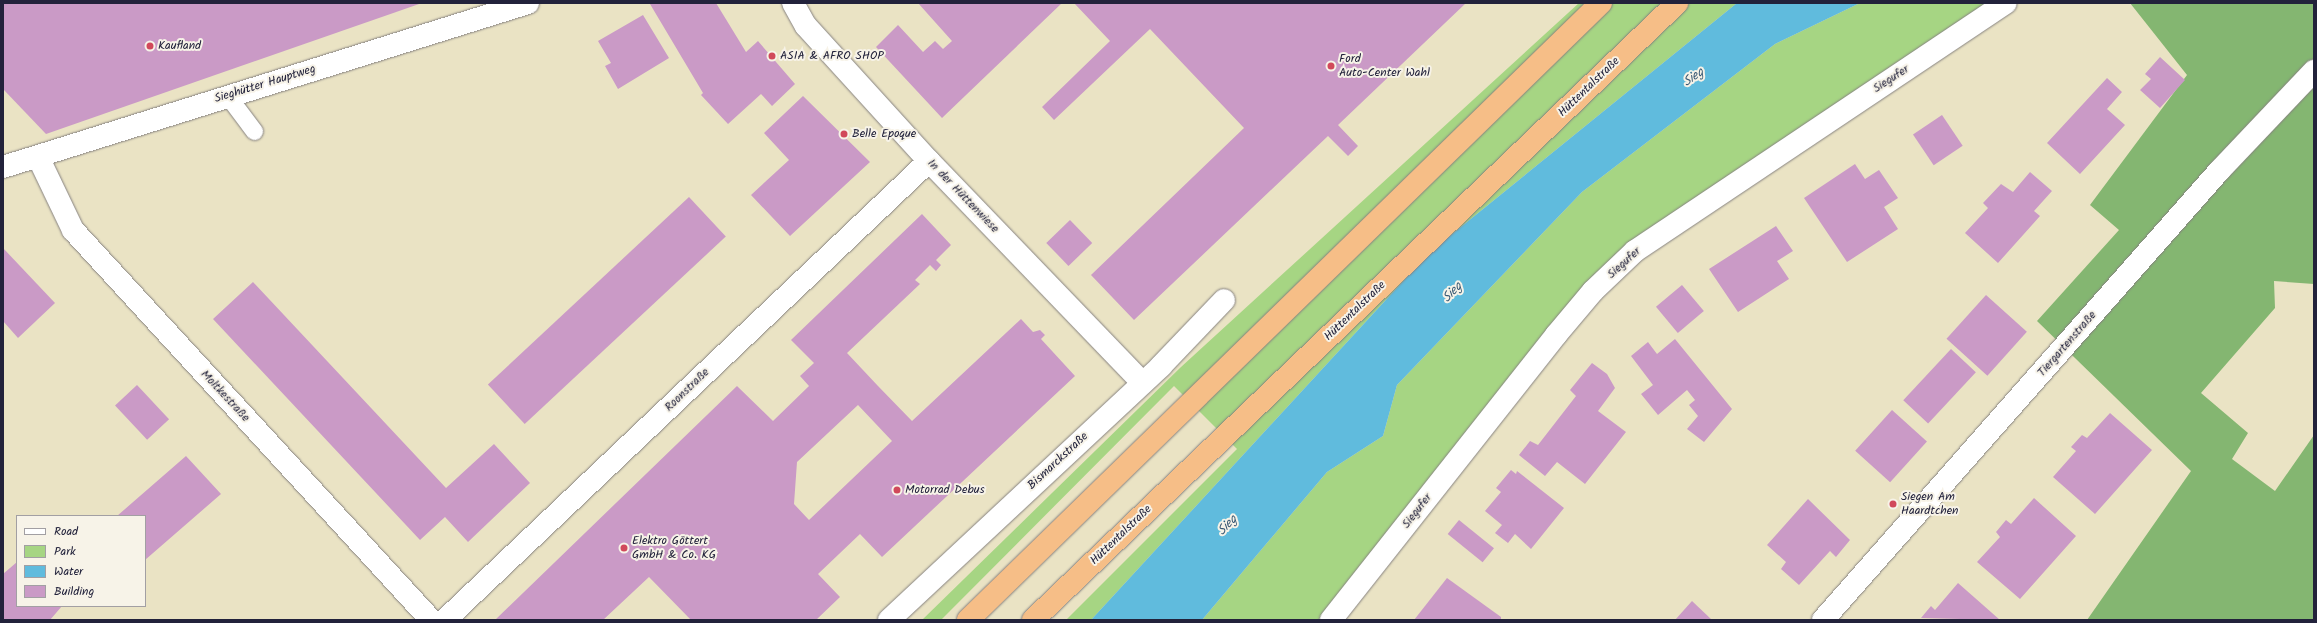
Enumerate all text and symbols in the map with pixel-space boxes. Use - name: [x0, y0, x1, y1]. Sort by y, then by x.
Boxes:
- place label: Kaufland: [158, 39, 201, 53]
- marker: Kaufland: [145, 41, 155, 51]
- place label: ASIA & AFRO SHOP: [780, 49, 884, 63]
- marker: ASIA & AFRO SHOP: [767, 51, 777, 61]
- place label: Ford Auto-Center Wahl: [1339, 52, 1430, 80]
- street label: Hüttentalstraße: [1555, 54, 1623, 120]
- marker: Ford Auto-Center Wahl: [1326, 61, 1336, 71]
- street label: Sieghütter Hauptweg: [213, 62, 317, 106]
- street label: Siegufer: [1870, 62, 1912, 96]
- water label: Sieg: [1681, 65, 1707, 91]
- place label: Belle Epoque: [852, 127, 916, 141]
- marker: Belle Epoque: [839, 129, 849, 139]
- street label: In der Hüttenwiese: [924, 156, 1002, 236]
- street label: Siegufer: [1604, 244, 1644, 282]
- street label: Hüttentalstraße: [1321, 278, 1389, 344]
- water label: Sieg: [1440, 280, 1466, 306]
- street label: Tiergartenstraße: [2035, 308, 2099, 380]
- street label: Roonstraße: [662, 365, 712, 415]
- street label: Moltkestraße: [197, 367, 253, 425]
- street label: Bismarckstraße: [1025, 429, 1091, 493]
- place label: Motorrad Debus: [905, 483, 985, 497]
- marker: Motorrad Debus: [892, 485, 902, 495]
- place label: Siegen Am Haardtchen: [1901, 490, 1958, 518]
- street label: Siegufer: [1399, 491, 1435, 531]
- marker: Siegen Am Haardtchen: [1888, 499, 1898, 509]
- street label: Hüttentalstraße: [1087, 502, 1155, 568]
- water label: Sieg: [1215, 513, 1241, 539]
- legend: [16, 515, 146, 607]
- text: Road: [54, 522, 78, 541]
- place label: Elektro Göttert GmbH & Co. KG: [632, 534, 716, 562]
- text: Park: [54, 542, 76, 561]
- marker: Elektro Göttert GmbH & Co. KG: [619, 543, 629, 553]
- text: Water: [54, 562, 83, 581]
- text: Building: [54, 582, 94, 601]

